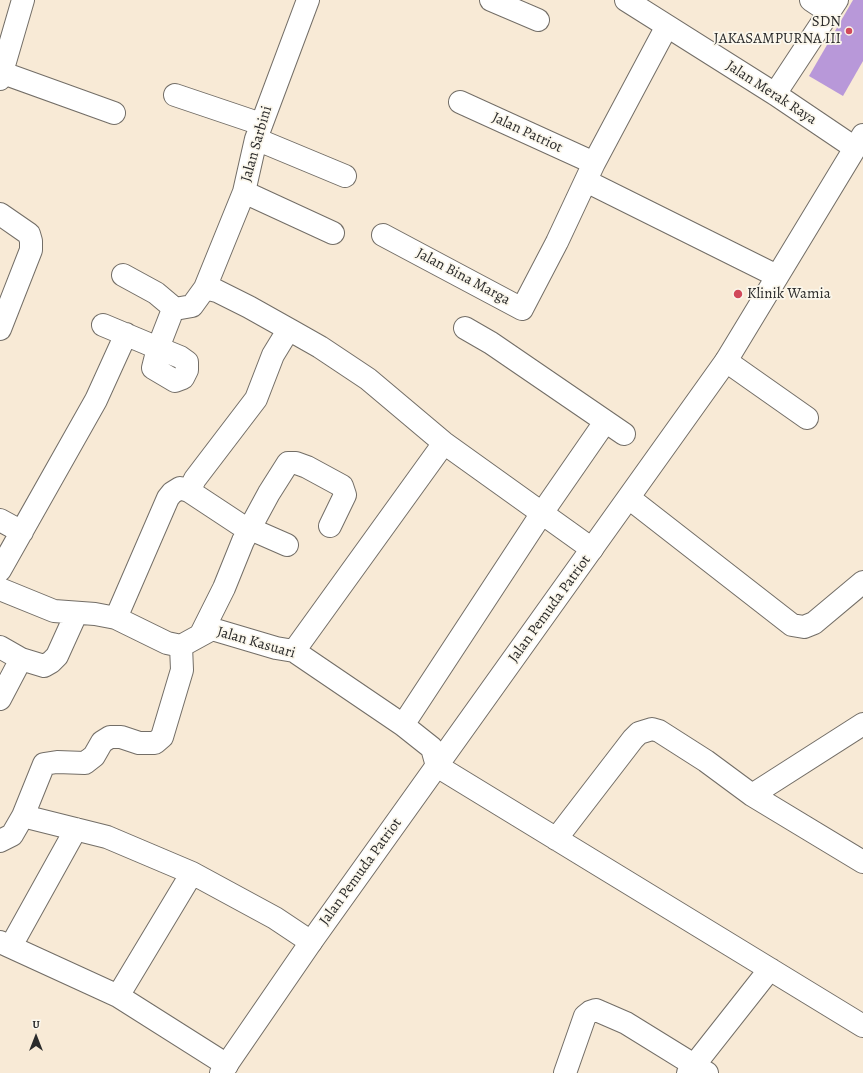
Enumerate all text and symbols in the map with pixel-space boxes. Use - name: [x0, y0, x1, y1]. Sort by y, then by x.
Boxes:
- place label: SDN JAKASAMPURNA III: [714, 13, 841, 48]
- marker: SDN JAKASAMPURNA III: [844, 26, 854, 36]
- street label: Jalan Merak Raya: [722, 57, 820, 129]
- street label: Jalan Sarbini: [238, 104, 276, 184]
- street label: Jalan Patriot: [489, 109, 565, 157]
- street label: Jalan Bina Marga: [413, 245, 513, 309]
- place label: Klinik Wamia: [747, 285, 831, 303]
- marker: Klinik Wamia: [732, 288, 744, 300]
- street label: Jalan Pemuda Patriot: [505, 552, 595, 666]
- street label: Jalan Kasuari: [215, 623, 297, 663]
- street label: Jalan Pemuda Patriot: [316, 815, 406, 929]
- north arrow: [16, 1017, 56, 1057]
- text: U: [32, 1017, 40, 1032]

